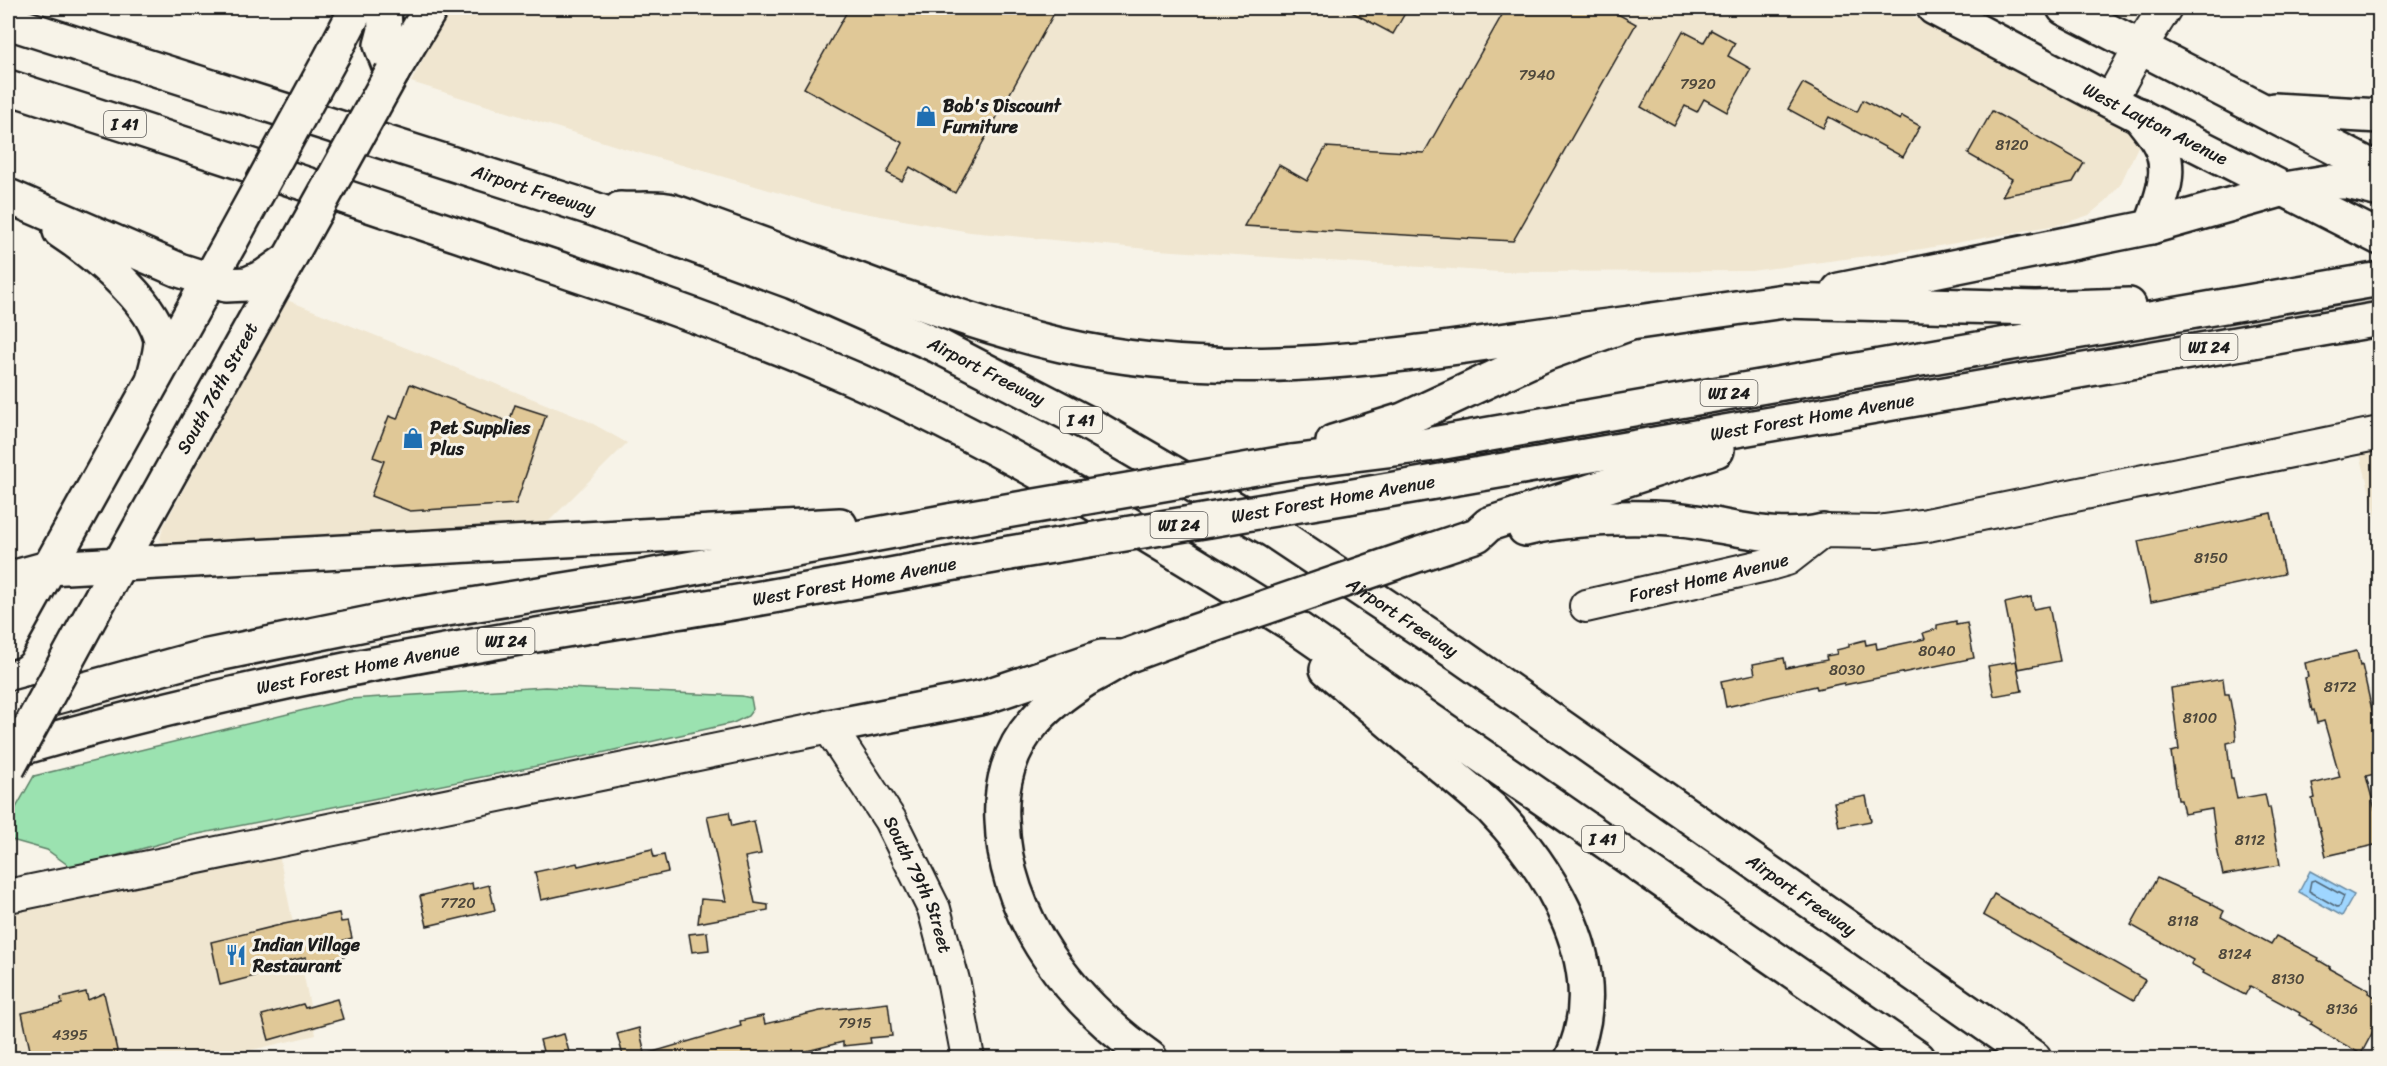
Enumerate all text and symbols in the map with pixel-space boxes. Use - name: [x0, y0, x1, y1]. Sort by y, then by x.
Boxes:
- house number: 7940: [1519, 62, 1555, 88]
- house number: 7920: [1680, 71, 1716, 97]
- street label: West Layton Avenue: [2077, 73, 2234, 174]
- place label: Bob's Discount Furniture: [942, 90, 1062, 143]
- shop icon: Bob's Discount Furniture: [914, 104, 938, 128]
- road number: I 41: [104, 111, 146, 137]
- house number: 8120: [1995, 132, 2029, 158]
- street label: Airport Freeway: [467, 155, 601, 225]
- street label: South 76th Street: [168, 316, 267, 460]
- street label: Airport Freeway: [921, 327, 1051, 415]
- road number: WI 24: [2180, 334, 2238, 360]
- road number: WI 24: [1700, 380, 1758, 406]
- street label: West Forest Home Avenue: [1707, 384, 1917, 450]
- road number: I 41: [1060, 407, 1102, 433]
- place label: Pet Supplies Plus: [430, 412, 531, 465]
- shop icon: Pet Supplies Plus: [401, 426, 425, 450]
- street label: West Forest Home Avenue: [1228, 465, 1438, 533]
- road number: WI 24: [1150, 512, 1208, 538]
- street label: Forest Home Avenue: [1626, 543, 1793, 612]
- house number: 8150: [2194, 545, 2228, 571]
- street label: West Forest Home Avenue: [750, 547, 959, 615]
- street label: Airport Freeway: [1339, 568, 1465, 667]
- road number: WI 24: [478, 628, 534, 654]
- street label: West Forest Home Avenue: [253, 633, 462, 704]
- house number: 8040: [1918, 638, 1956, 664]
- house number: 8030: [1829, 657, 1865, 683]
- house number: 8172: [2324, 674, 2357, 700]
- house number: 8100: [2183, 705, 2217, 731]
- street label: South 79th Street: [874, 810, 961, 957]
- road number: I 41: [1582, 826, 1624, 852]
- house number: 8112: [2235, 827, 2266, 853]
- street label: Airport Freeway: [1739, 844, 1864, 945]
- house number: 7720: [440, 890, 476, 916]
- house number: 8118: [2168, 908, 2198, 934]
- place label: Indian Village Restaurant: [252, 929, 361, 982]
- house number: 8124: [2218, 941, 2252, 967]
- restaurant icon: Indian Village Restaurant: [224, 943, 248, 967]
- house number: 8130: [2271, 966, 2305, 992]
- house number: 8136: [2326, 996, 2358, 1022]
- house number: 7915: [838, 1010, 872, 1036]
- house number: 4395: [52, 1022, 88, 1048]

